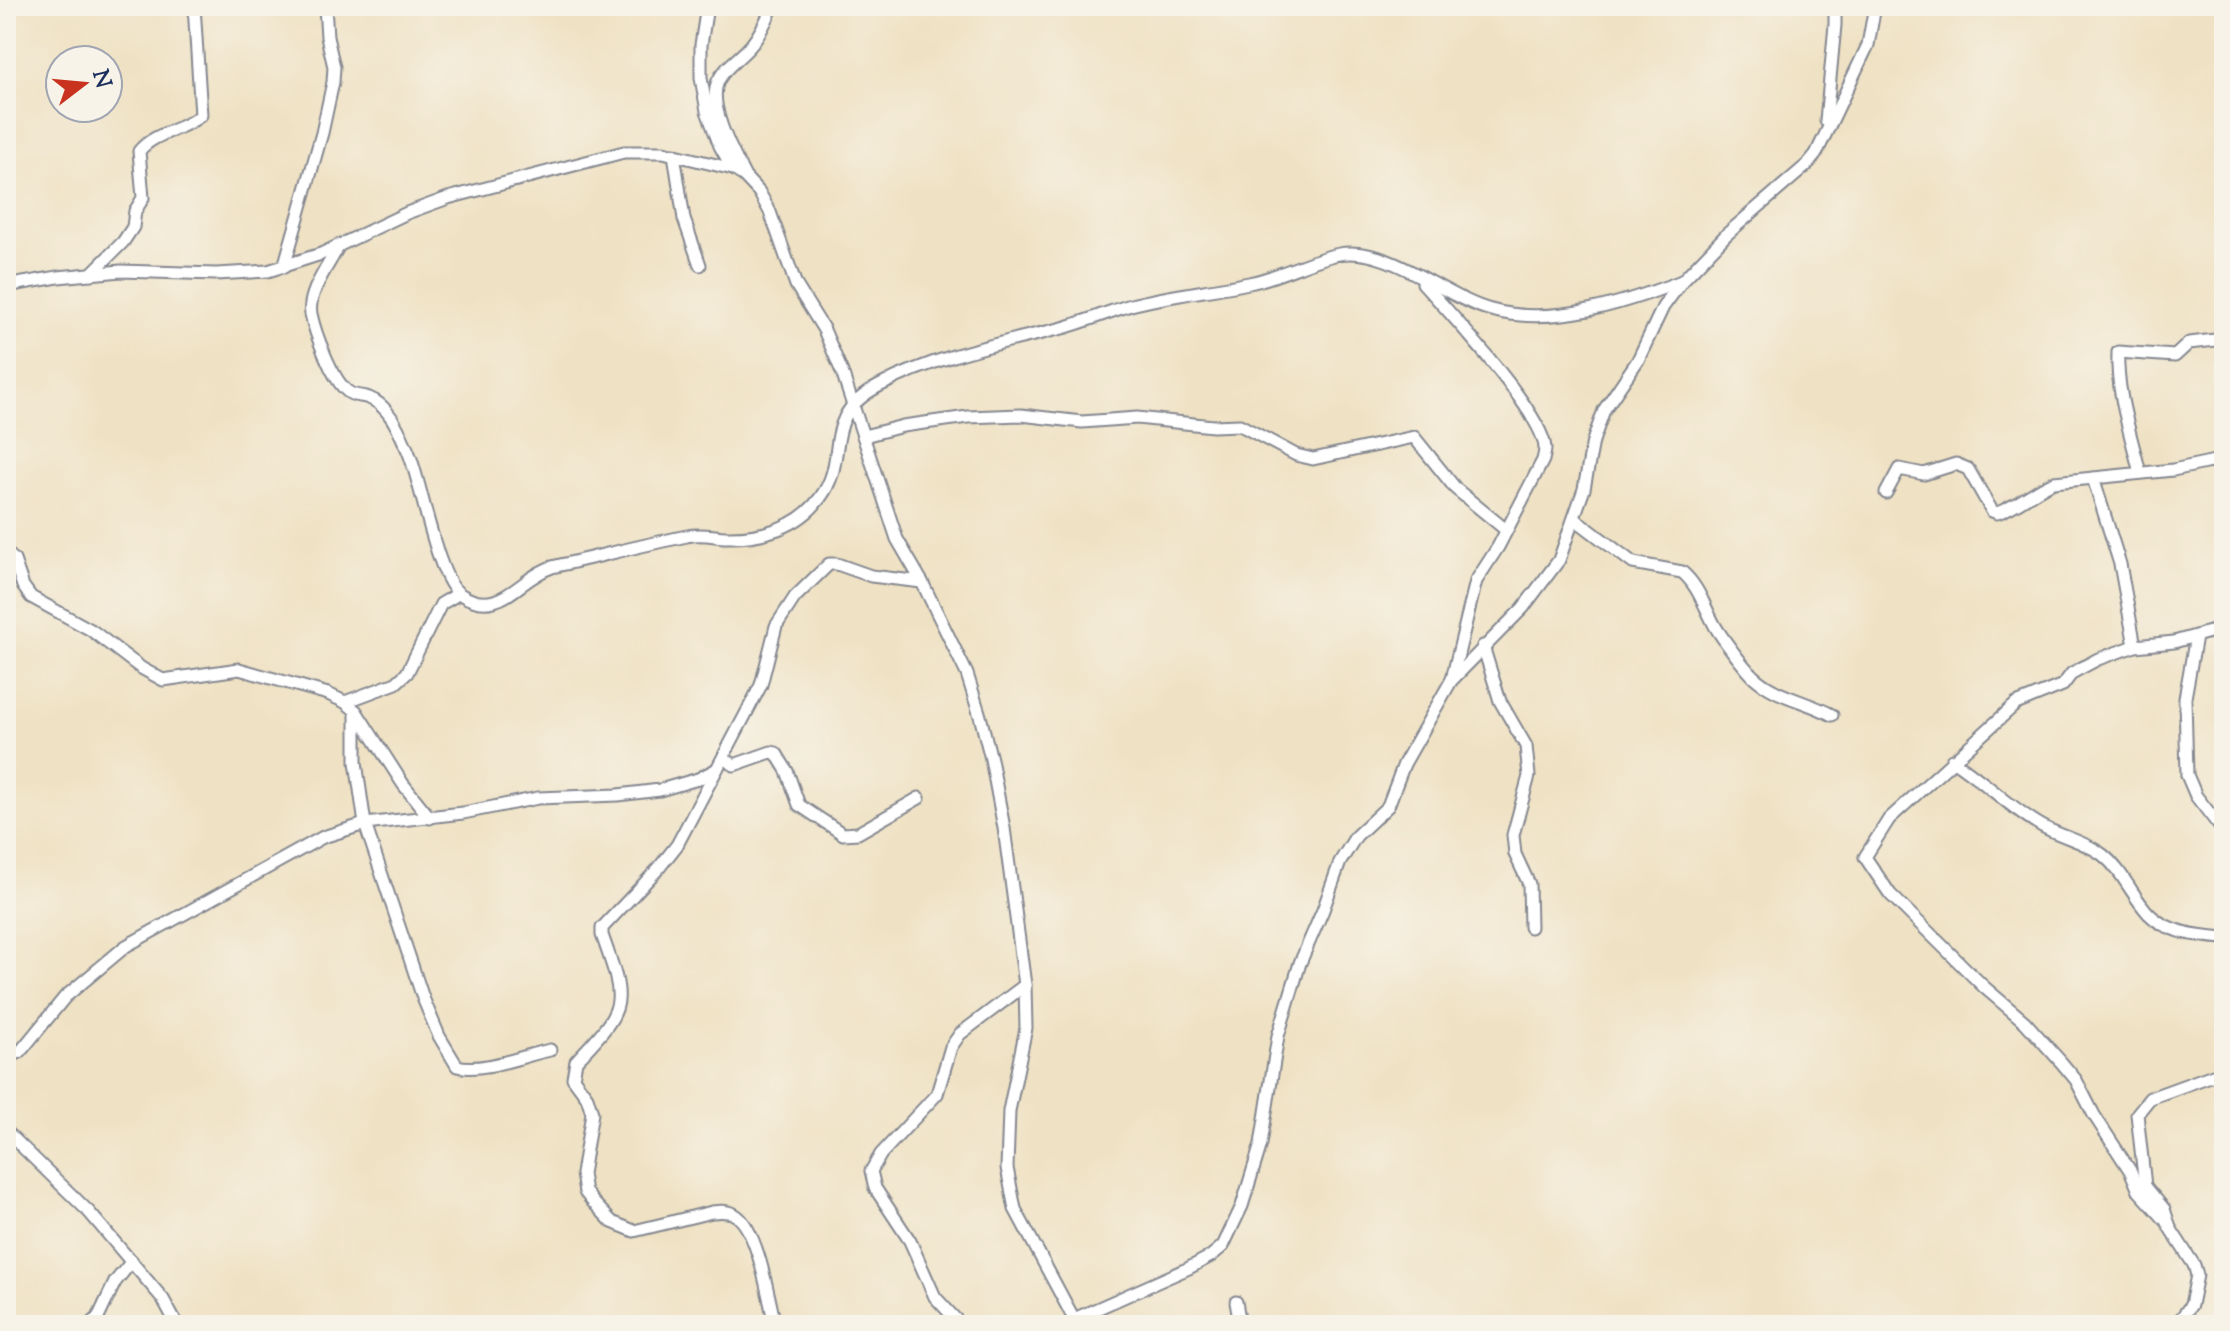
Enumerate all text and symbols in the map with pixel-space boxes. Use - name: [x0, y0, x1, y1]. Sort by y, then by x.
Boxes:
- north arrow: [44, 44, 124, 124]
- text: N: [83, 66, 118, 93]

